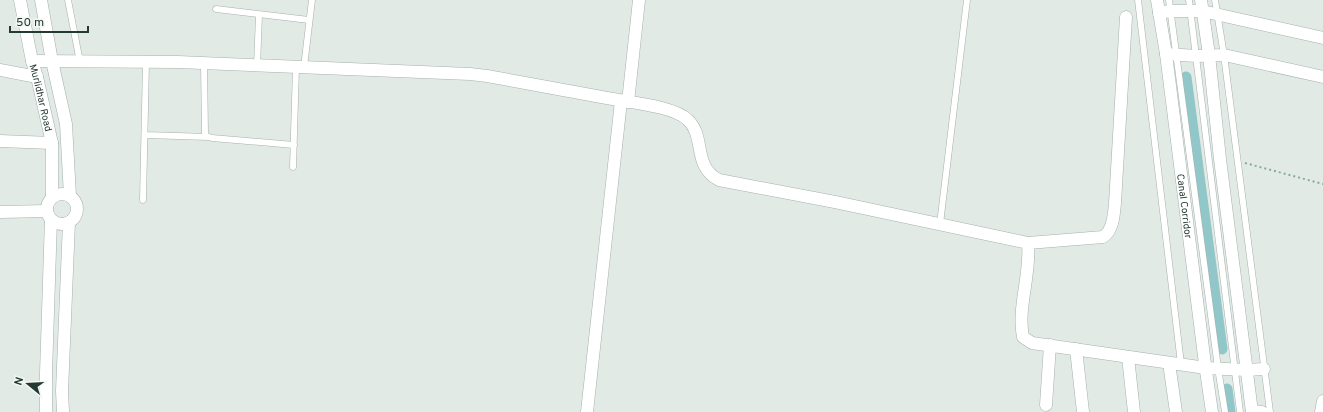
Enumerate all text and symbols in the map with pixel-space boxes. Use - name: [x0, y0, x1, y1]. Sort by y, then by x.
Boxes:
- scale bar: [10, 8, 88, 34]
- text: 50 m: [16, 15, 44, 31]
- street label: Murlidhar Road: [25, 63, 54, 133]
- street label: Canal Corridor: [1173, 173, 1194, 239]
- north arrow: [8, 364, 48, 404]
- text: N: [12, 375, 27, 387]

